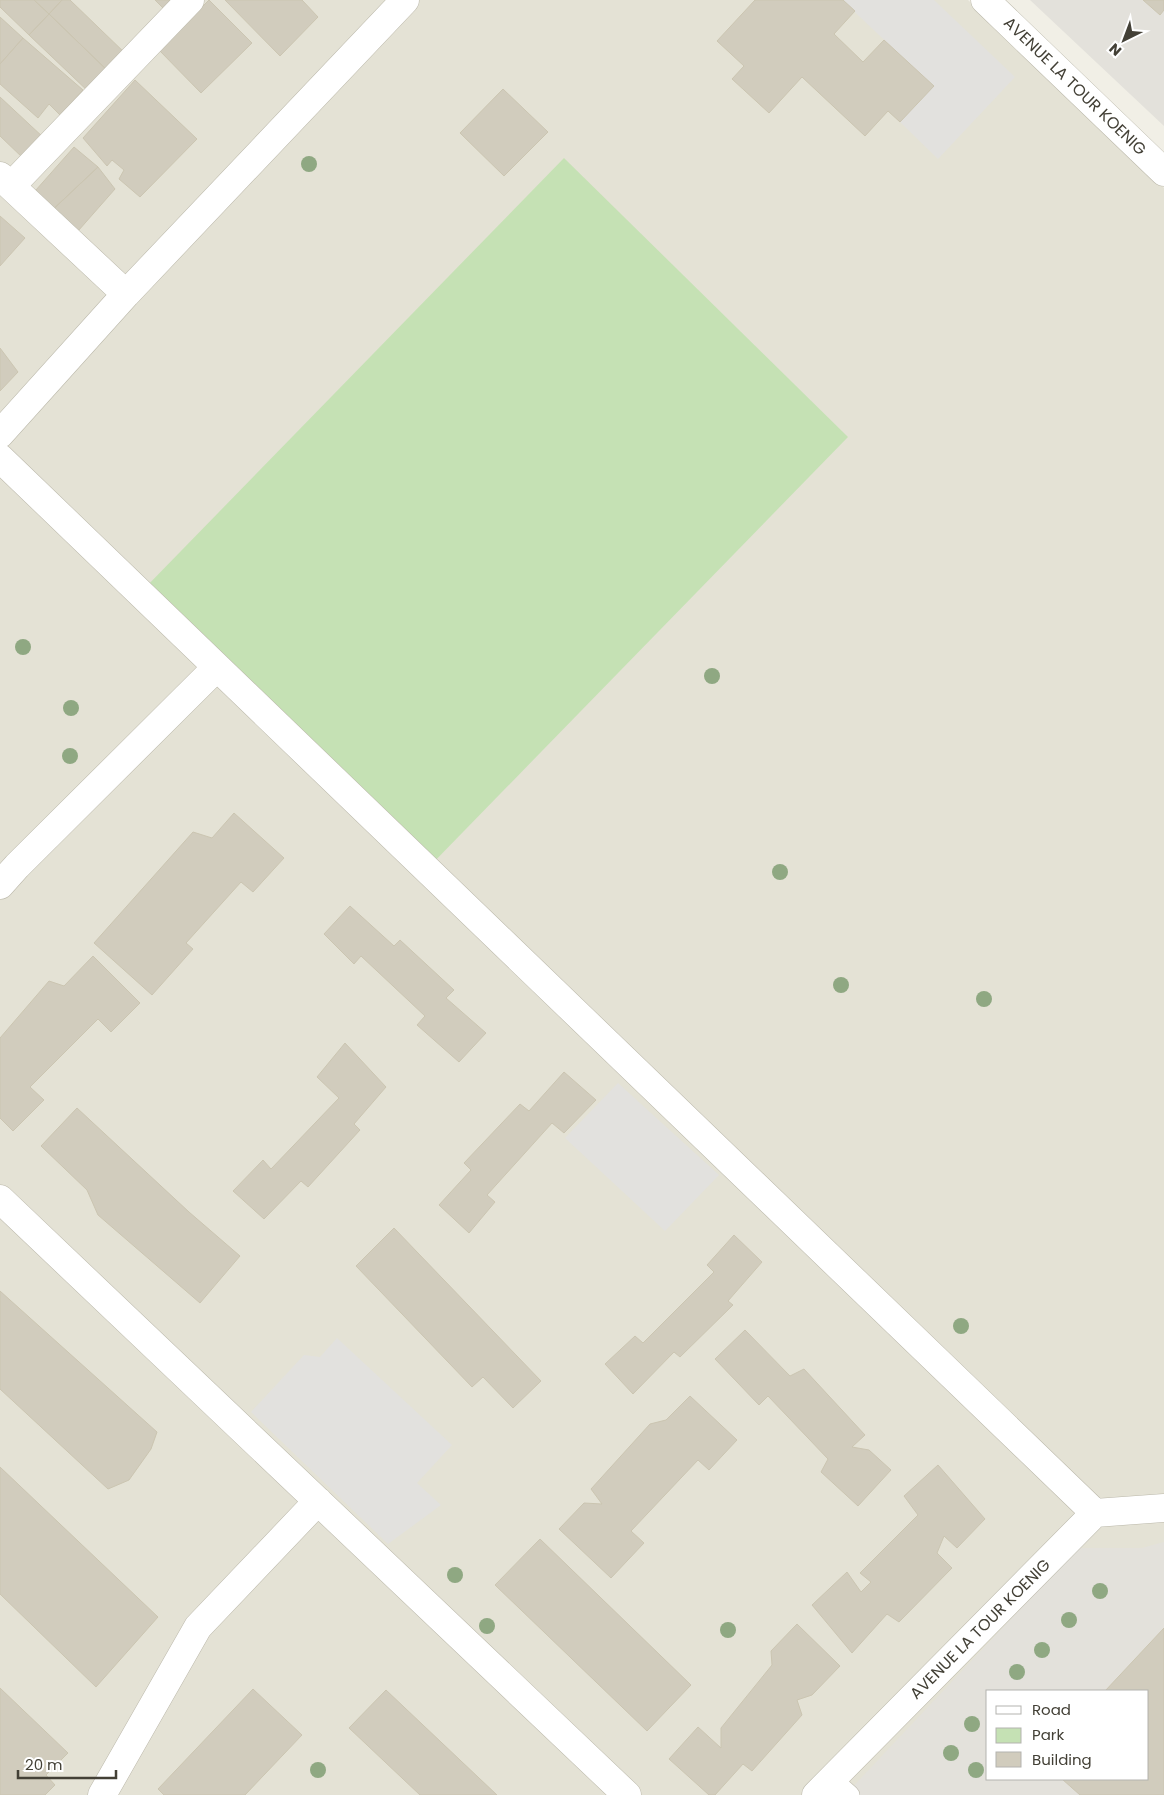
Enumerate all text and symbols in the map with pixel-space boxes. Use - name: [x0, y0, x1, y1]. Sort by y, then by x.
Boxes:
- street label: AVENUE LA TOUR KOENIG: [1000, 13, 1150, 159]
- north arrow: [1099, 15, 1149, 65]
- street label: AVENUE LA TOUR KOENIG: [905, 1554, 1055, 1704]
- legend: [986, 1690, 1149, 1780]
- text: Road: [1032, 1699, 1071, 1720]
- text: Park: [1032, 1724, 1064, 1745]
- scale bar: [18, 1748, 115, 1780]
- text: Building: [1032, 1749, 1092, 1770]
- text: 20 m: [25, 1754, 63, 1775]

